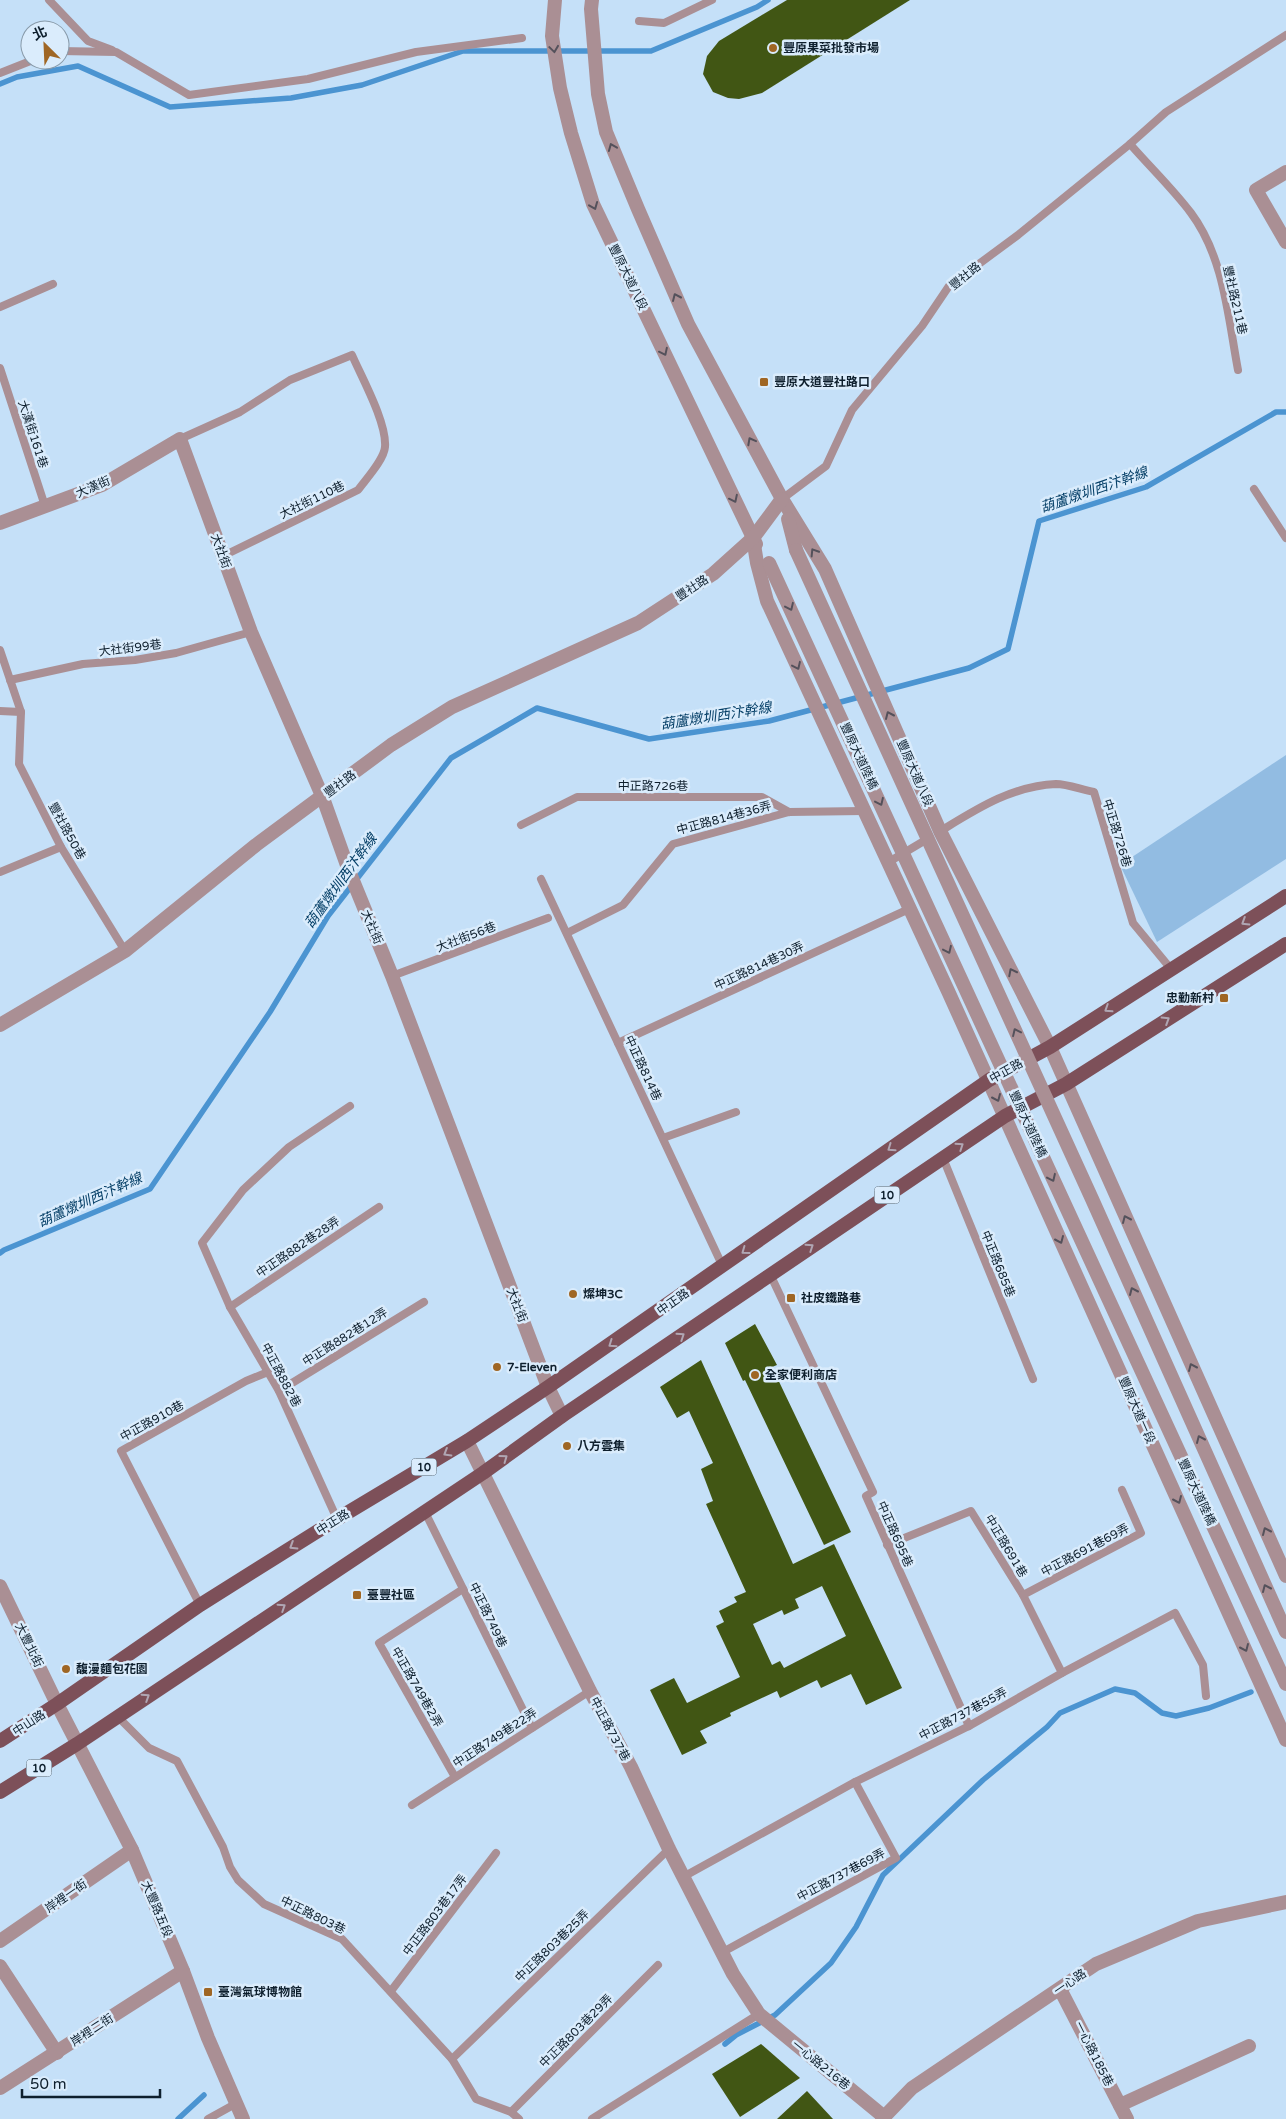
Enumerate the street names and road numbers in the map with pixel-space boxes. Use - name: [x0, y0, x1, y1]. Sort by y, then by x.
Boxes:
- street label: 豐原大道八段: [606, 242, 650, 312]
- street label: 豐社路: [947, 259, 983, 293]
- street label: 豐社路211巷: [1220, 264, 1250, 336]
- street label: 大漢街161巷: [15, 398, 51, 470]
- street label: 大漢街: [74, 474, 112, 500]
- street label: 大社街110巷: [277, 478, 347, 522]
- street label: 大社街: [208, 532, 234, 570]
- street label: 豐社路: [673, 572, 711, 604]
- street label: 大社街99巷: [98, 637, 162, 659]
- street label: 豐原大道陸橋: [837, 720, 881, 792]
- street label: 豐原大道八段: [894, 737, 936, 809]
- street label: 豐社路: [321, 768, 359, 800]
- street label: 中正路726巷: [618, 779, 688, 793]
- street label: 中正路726巷: [1100, 797, 1134, 869]
- street label: 中正路814巷36弄: [675, 799, 773, 837]
- street label: 豐社路50巷: [46, 800, 88, 862]
- street label: 大社街: [359, 908, 385, 946]
- street label: 大社街56巷: [434, 919, 498, 955]
- street label: 中正路814巷30弄: [712, 939, 806, 993]
- street label: 中正路814巷: [622, 1033, 664, 1103]
- street label: 中正路: [987, 1056, 1025, 1086]
- street label: 豐原大道陸橋: [1006, 1088, 1050, 1160]
- road number: 10: [874, 1186, 900, 1204]
- street label: 中正路882巷28弄: [254, 1214, 342, 1280]
- street label: 中正路685巷: [978, 1229, 1018, 1299]
- street label: 大社街: [504, 1286, 530, 1324]
- street label: 中正路: [654, 1286, 692, 1318]
- street label: 中正路882巷12弄: [300, 1305, 390, 1369]
- street label: 中正路882巷: [258, 1341, 304, 1409]
- street label: 豐原大道一段: [1116, 1374, 1158, 1446]
- street label: 中正路910巷: [118, 1398, 186, 1444]
- street label: 豐原大道陸橋: [1175, 1456, 1219, 1528]
- road number: 10: [412, 1458, 436, 1475]
- street label: 中正路695巷: [874, 1499, 916, 1569]
- street label: 中正路: [314, 1507, 352, 1537]
- street label: 中正路691巷: [982, 1512, 1030, 1580]
- street label: 中正路691巷69弄: [1039, 1521, 1131, 1579]
- street label: 中正路749巷: [466, 1580, 510, 1650]
- street label: 大豐北街: [12, 1620, 46, 1670]
- street label: 中正路749巷2弄: [388, 1644, 446, 1730]
- street label: 中正路737巷55弄: [917, 1685, 1009, 1743]
- street label: 中正路737巷: [587, 1695, 633, 1763]
- street label: 中正路749巷22弄: [450, 1706, 540, 1770]
- street label: 中山路: [10, 1707, 48, 1739]
- road number: 10: [26, 1760, 52, 1776]
- street label: 中正路737巷69弄: [795, 1846, 887, 1904]
- street label: 中正路803巷17弄: [400, 1872, 470, 1958]
- street label: 岸裡一街: [42, 1876, 90, 1916]
- street label: 大豐路五段: [139, 1879, 175, 1939]
- street label: 中正路803巷: [278, 1893, 348, 1937]
- street label: 中正路803巷25弄: [512, 1907, 592, 1985]
- street label: 一心路: [1051, 1966, 1089, 1998]
- street label: 中正路803巷29弄: [537, 1992, 615, 2070]
- street label: 岸裡二街: [68, 2011, 116, 2049]
- street label: 一心路185巷: [1072, 2019, 1116, 2089]
- street label: 一心路216巷: [789, 2037, 853, 2093]

